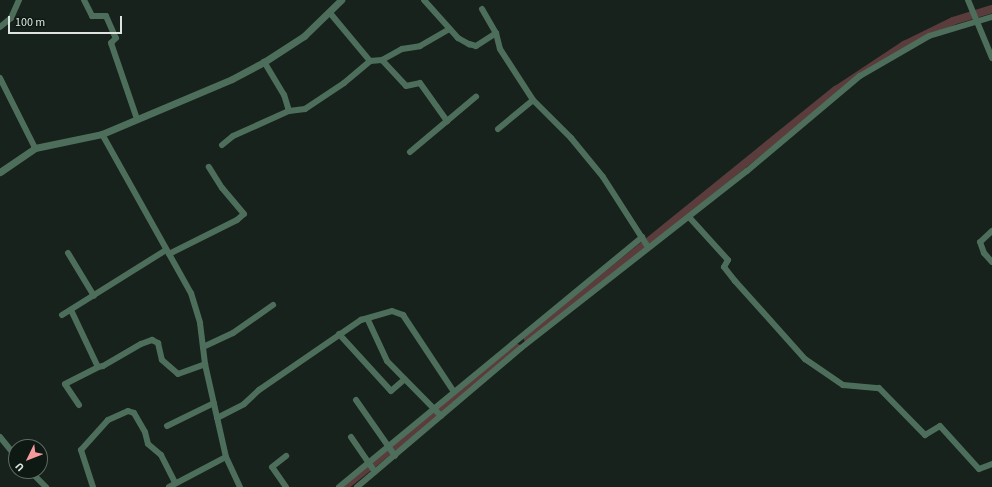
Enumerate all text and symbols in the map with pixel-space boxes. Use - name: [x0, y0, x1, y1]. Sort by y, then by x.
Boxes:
- scale bar: [10, 8, 124, 34]
- text: 100 m: [15, 14, 45, 31]
- north arrow: [8, 439, 48, 479]
- text: U: [12, 459, 28, 475]

